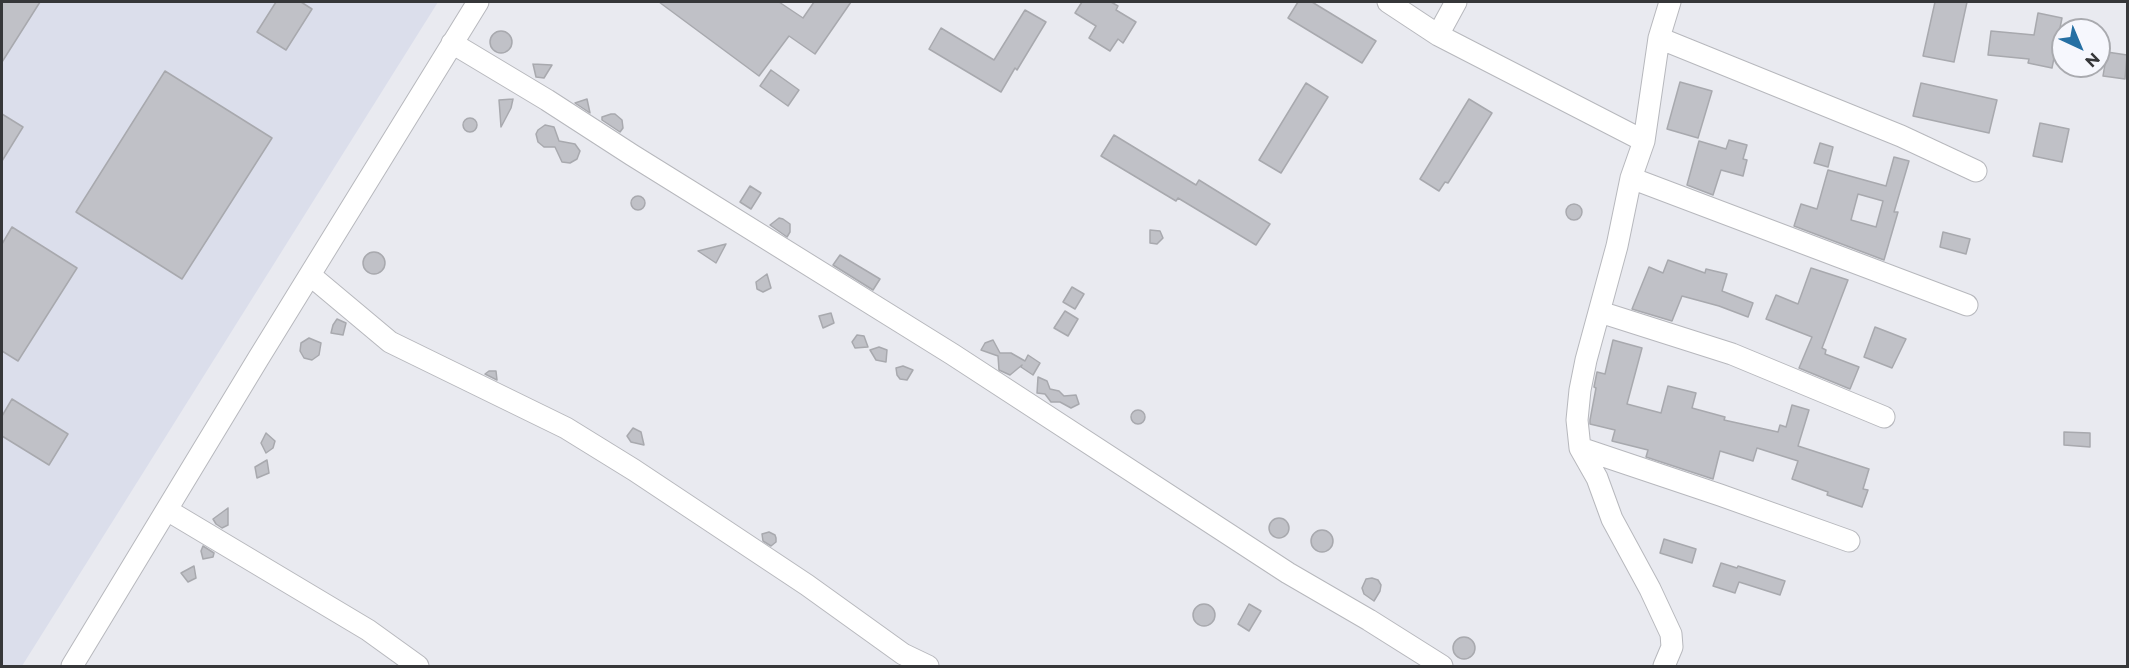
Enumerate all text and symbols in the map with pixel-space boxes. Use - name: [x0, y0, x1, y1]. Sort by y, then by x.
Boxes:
- north arrow: [2051, 18, 2111, 78]
- text: N: [2081, 49, 2104, 71]

